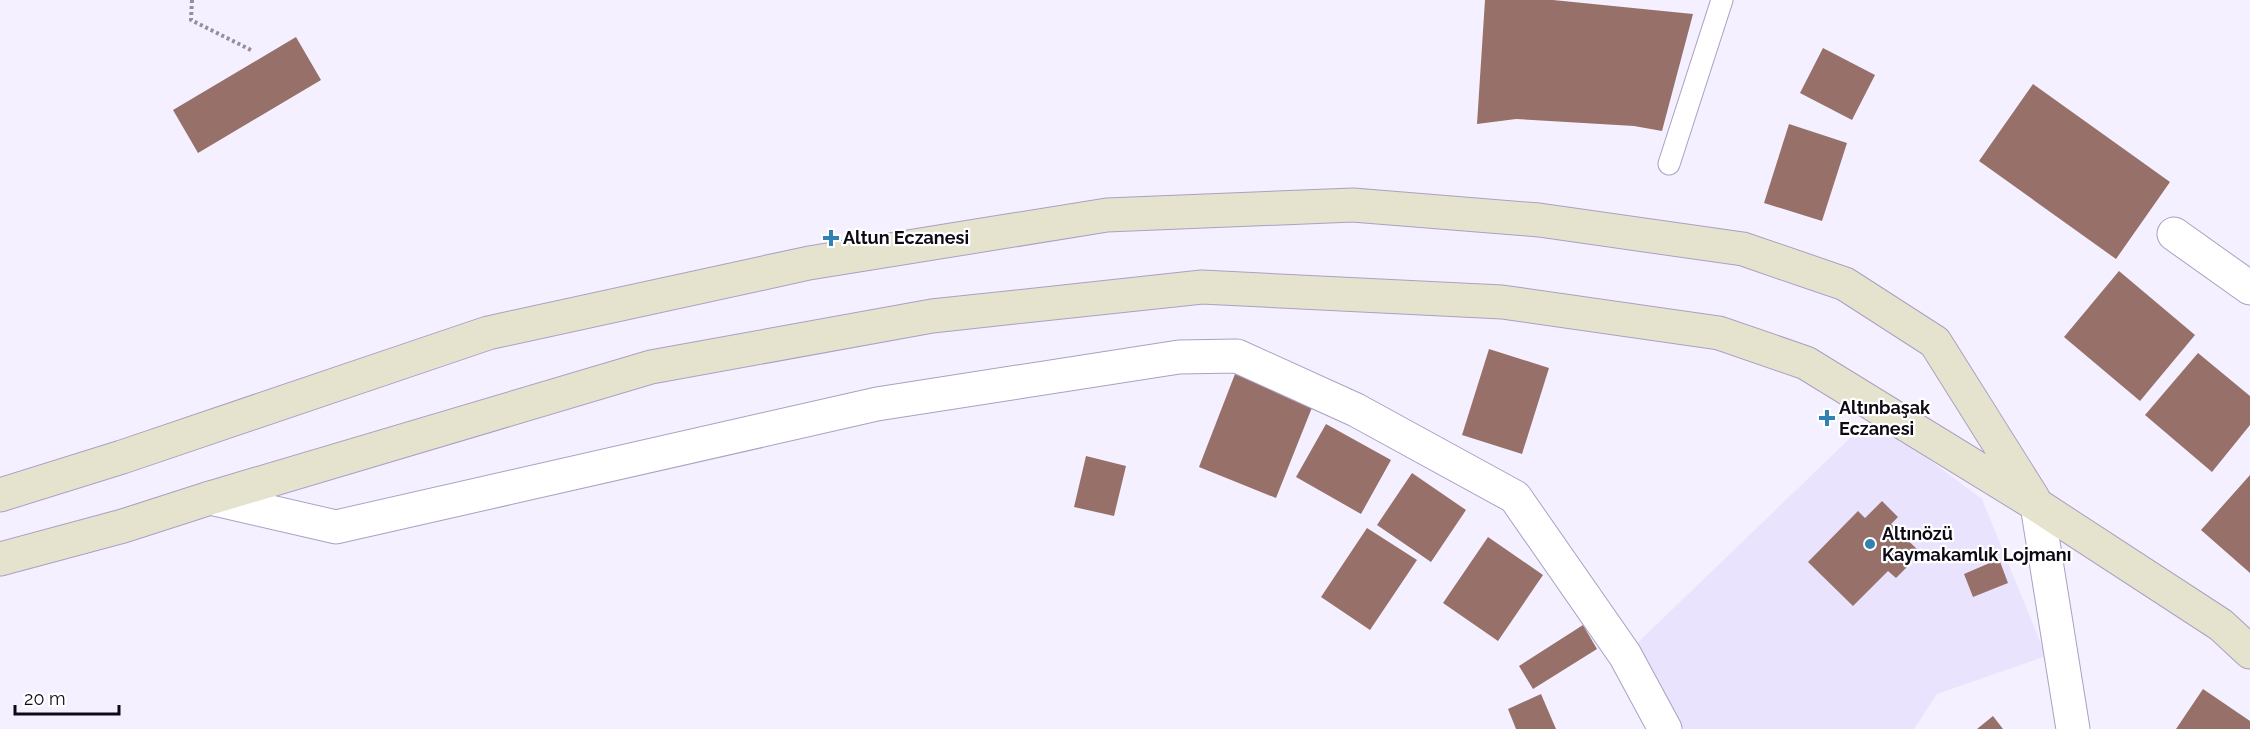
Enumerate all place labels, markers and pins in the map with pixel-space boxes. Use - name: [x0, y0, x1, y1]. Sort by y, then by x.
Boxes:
- place label: Altun Eczanesi: [843, 227, 969, 248]
- marker: Altun Eczanesi: [824, 231, 838, 245]
- place label: Altınbaşak Eczanesi: [1839, 397, 1931, 439]
- marker: Altınbaşak Eczanesi: [1820, 411, 1834, 425]
- place label: Altınözü Kaymakamlık Lojmanı: [1882, 523, 2071, 565]
- marker: Altınözü Kaymakamlık Lojmanı: [1863, 537, 1877, 551]

